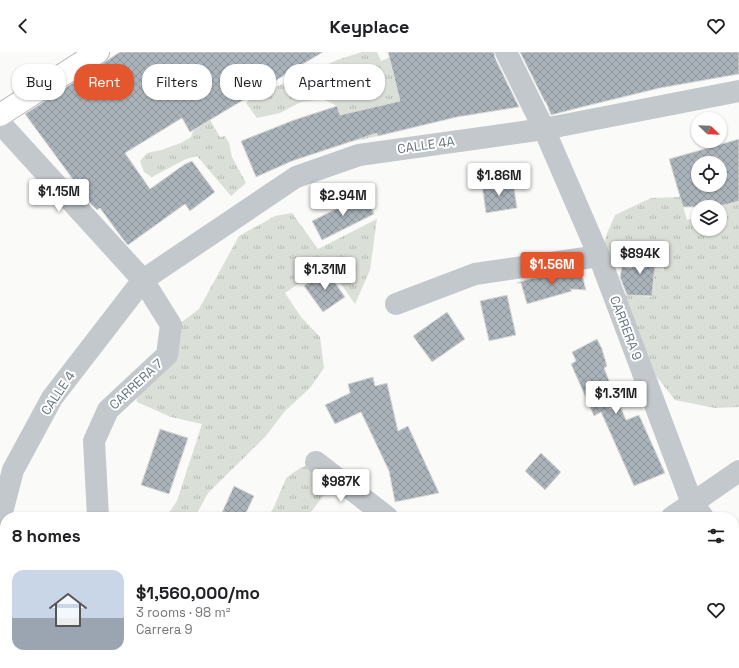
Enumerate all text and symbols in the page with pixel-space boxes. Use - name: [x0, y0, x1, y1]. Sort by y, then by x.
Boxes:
- icon: back: [12, 15, 34, 37]
- text: Keyplace: [330, 15, 409, 38]
- icon: heart: [705, 15, 727, 37]
- chip: Buy: [12, 64, 66, 100]
- chip: Rent: [74, 64, 134, 100]
- chip: Filters: [142, 64, 212, 100]
- chip: New: [220, 64, 276, 100]
- chip: Apartment: [284, 64, 385, 100]
- north arrow: [691, 112, 727, 148]
- map controls: [691, 112, 727, 236]
- street label: CALLE 4A: [396, 133, 456, 157]
- button: locate: [691, 156, 727, 192]
- pin: $1.86M: [466, 163, 532, 197]
- text: $1.86M: [477, 167, 521, 184]
- pin: $1.15M: [26, 179, 92, 213]
- text: $1.15M: [38, 183, 80, 200]
- pin: $2.94M: [310, 183, 376, 217]
- text: $2.94M: [319, 187, 367, 204]
- button: layers: [691, 200, 727, 236]
- pin: $894K: [612, 241, 668, 275]
- text: $894K: [620, 245, 660, 262]
- pin: $1.56M: [519, 252, 585, 286]
- text: $1.56M: [530, 256, 574, 273]
- pin: $1.31M: [292, 257, 358, 291]
- text: $1.31M: [304, 261, 346, 278]
- street label: CARRERA 9: [606, 293, 646, 363]
- street label: CARRERA 7: [106, 355, 166, 413]
- street label: CALLE 4: [37, 368, 79, 418]
- pin: $1.31M: [583, 381, 649, 415]
- text: $1.31M: [595, 385, 637, 402]
- pin: $987K: [313, 469, 369, 503]
- text: $987K: [322, 473, 360, 490]
- text: 8 homes: [12, 525, 81, 547]
- icon: filters: [705, 525, 727, 547]
- text: $1,560,000/mo: [136, 582, 260, 604]
- icon: home: [44, 586, 92, 634]
- icon: heart: [705, 599, 727, 621]
- text: 3 rooms · 98 m²: [136, 604, 230, 621]
- text: Carrera 9: [136, 621, 193, 638]

